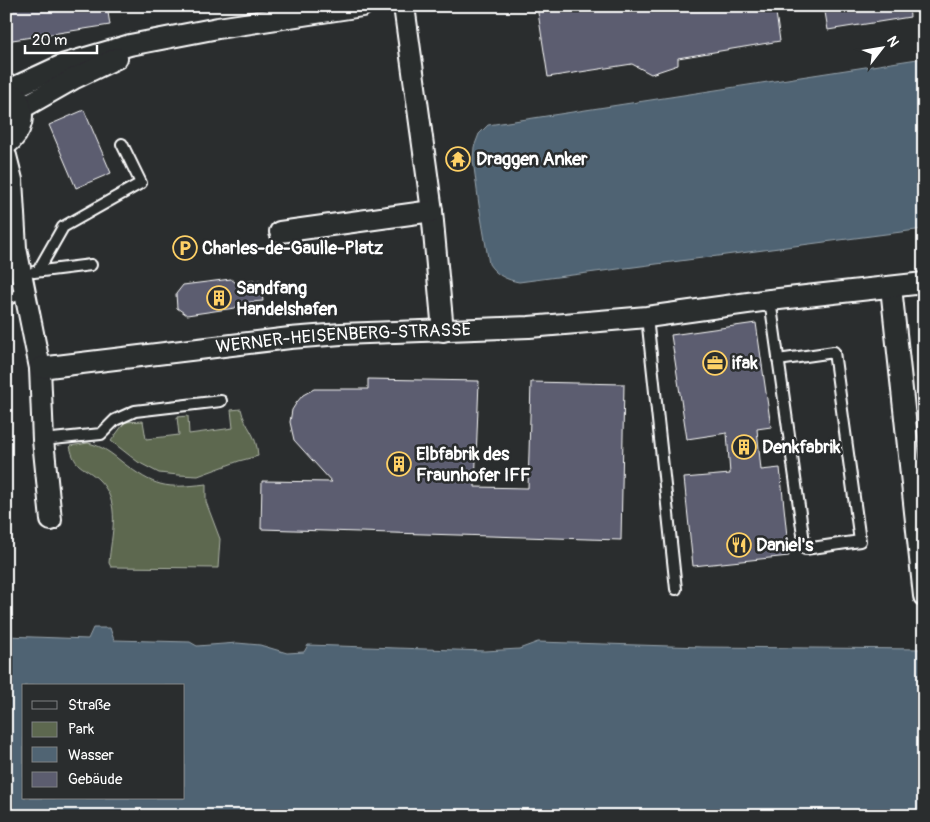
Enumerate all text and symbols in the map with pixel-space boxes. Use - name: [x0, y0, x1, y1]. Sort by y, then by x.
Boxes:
- scale bar: [25, 22, 98, 54]
- north arrow: [858, 22, 908, 72]
- text: 20 m: [32, 31, 67, 50]
- text: N: [883, 33, 902, 50]
- temple icon: Draggen Anker: [445, 146, 471, 172]
- place label: Draggen Anker: [476, 148, 588, 171]
- parking icon: Charles-de-Gaulle-Platz: [172, 235, 198, 261]
- place label: Charles-de-Gaulle-Platz: [202, 237, 384, 260]
- place label: Sandfang Handelshafen: [236, 277, 337, 321]
- building icon: Sandfang Handelshafen: [206, 285, 232, 311]
- street label: WERNER-HEISENBERG-STRASSE: [215, 318, 471, 358]
- office icon: ifak: [702, 350, 728, 376]
- place label: ifak: [732, 352, 758, 375]
- building icon: Denkfabrik: [731, 434, 757, 460]
- place label: Denkfabrik: [762, 436, 841, 459]
- place label: Elbfabrik des Fraunhofer IFF: [416, 443, 531, 487]
- building icon: Elbfabrik des Fraunhofer IFF: [386, 451, 412, 477]
- restaurant icon: Daniel's: [726, 532, 752, 558]
- place label: Daniel's: [756, 534, 814, 557]
- legend: [22, 684, 185, 800]
- text: Straße: [68, 696, 111, 715]
- text: Park: [68, 720, 95, 739]
- text: Wasser: [68, 746, 115, 765]
- text: Gebäude: [68, 770, 123, 789]

